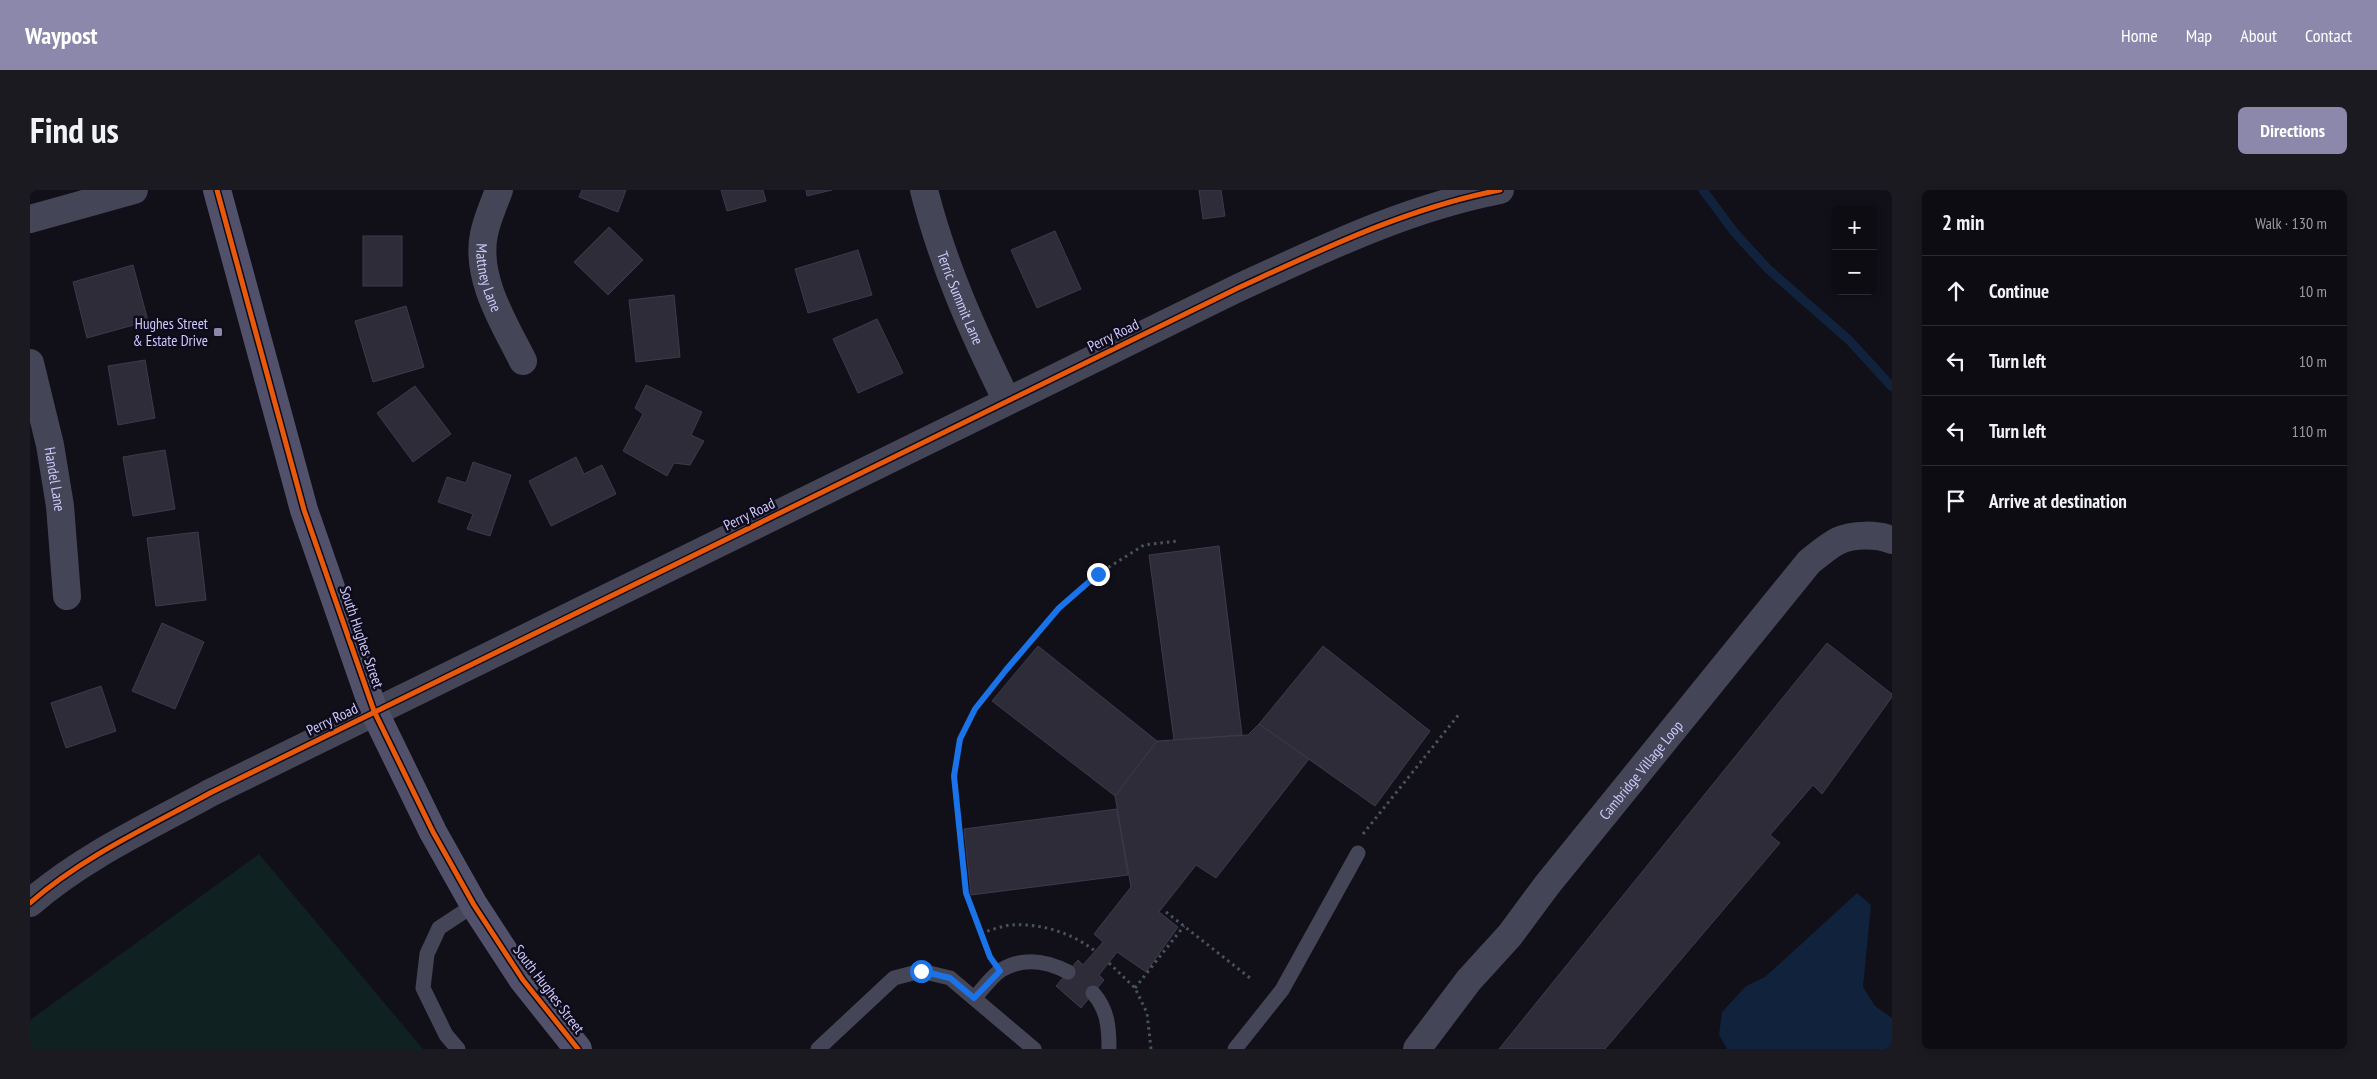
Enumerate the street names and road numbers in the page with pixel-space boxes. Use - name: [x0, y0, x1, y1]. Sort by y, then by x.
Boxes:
- street label: Mattney Lane: [473, 243, 506, 315]
- street label: Terric Summit Lane: [934, 249, 988, 347]
- street label: Perry Road: [1084, 314, 1142, 356]
- street label: Handel Lane: [41, 446, 70, 512]
- street label: Perry Road: [720, 493, 778, 535]
- street label: South Hughes Street: [336, 584, 388, 690]
- street label: Perry Road: [303, 698, 361, 740]
- street label: Cambridge Village Loop: [1595, 716, 1687, 823]
- street label: South Hughes Street: [509, 941, 589, 1037]

